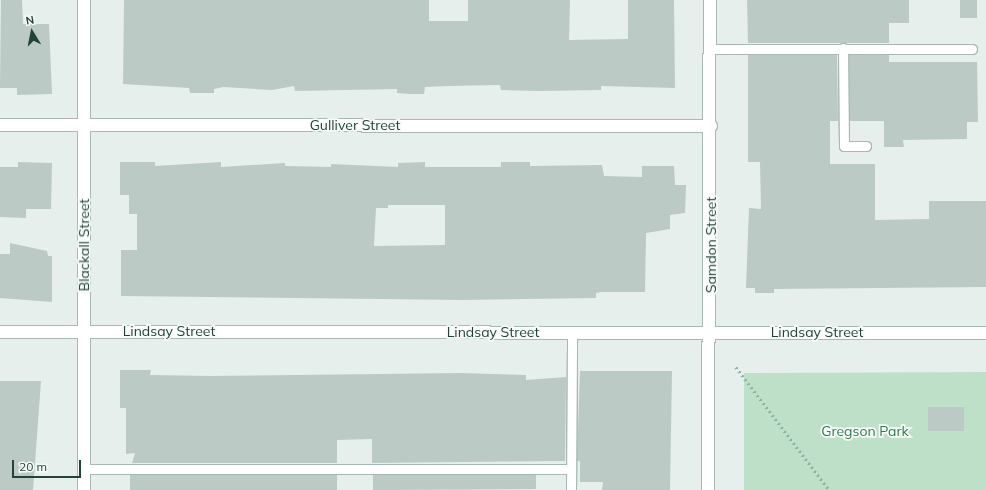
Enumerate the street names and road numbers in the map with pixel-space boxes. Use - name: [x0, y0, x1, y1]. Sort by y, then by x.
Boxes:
- street label: Gulliver Street: [310, 117, 400, 133]
- street label: Samdon Street: [703, 197, 719, 293]
- street label: Blackall Street: [76, 199, 92, 291]
- street label: Lindsay Street: [123, 323, 215, 339]
- street label: Lindsay Street: [447, 324, 539, 340]
- street label: Lindsay Street: [771, 324, 863, 340]

